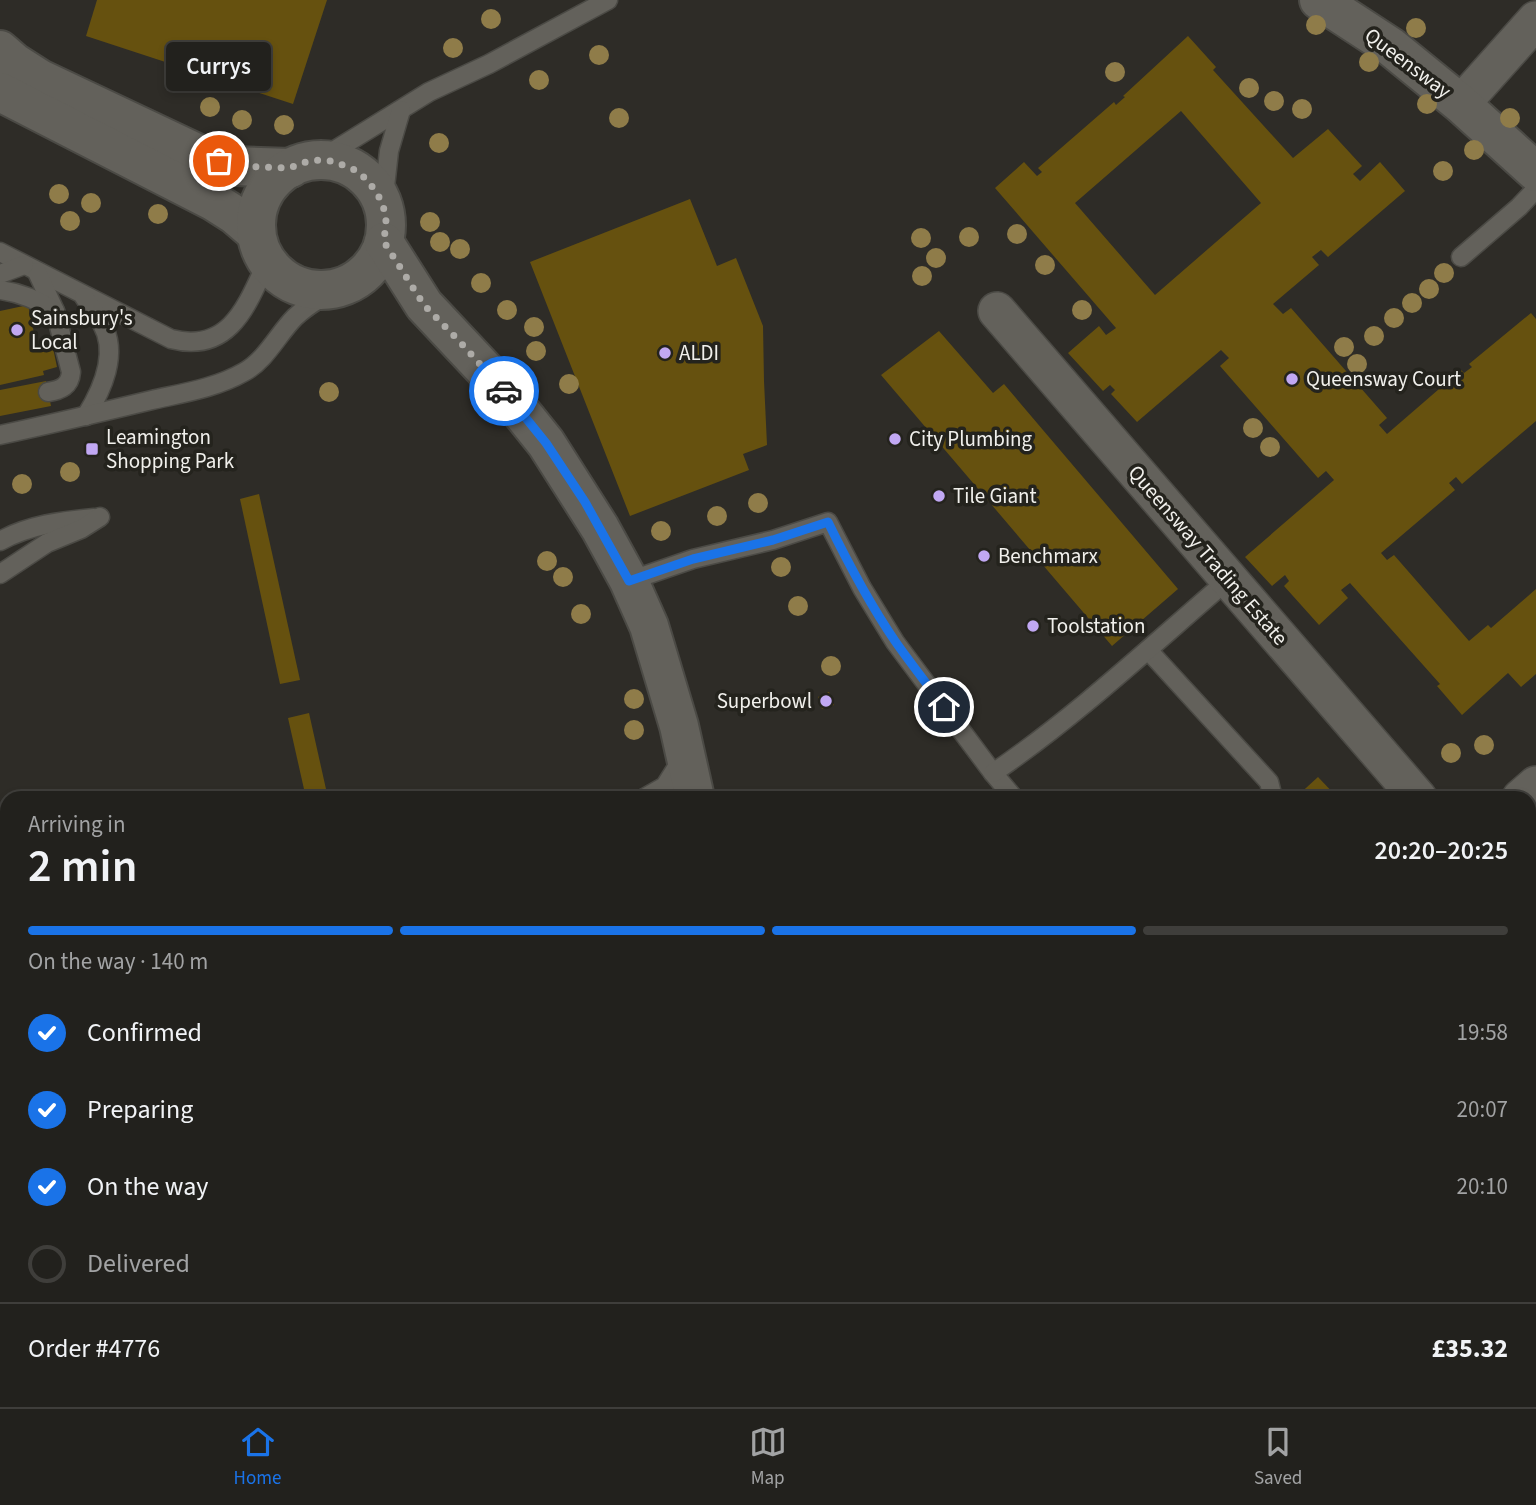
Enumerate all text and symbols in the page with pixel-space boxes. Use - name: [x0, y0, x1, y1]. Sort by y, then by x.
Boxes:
- street label: Queensway: [1358, 20, 1458, 106]
- callout: Currys: [166, 42, 272, 91]
- text: Currys: [186, 50, 251, 83]
- pin: [189, 131, 249, 191]
- icon: bag: [200, 142, 238, 180]
- place label: Sainsbury's Local: [31, 303, 133, 357]
- marker: Sainsbury's Local: [9, 322, 25, 338]
- place label: ALDI: [679, 338, 719, 368]
- marker: ALDI: [657, 345, 673, 361]
- courier: [469, 356, 539, 426]
- place label: Queensway Court: [1306, 364, 1461, 394]
- marker: Queensway Court: [1284, 371, 1300, 387]
- icon: car: [485, 372, 523, 410]
- place label: Leamington Shopping Park: [106, 422, 235, 476]
- place label: City Plumbing: [909, 424, 1033, 454]
- marker: City Plumbing: [887, 431, 903, 447]
- marker: Leamington Shopping Park: [84, 441, 100, 457]
- street label: Queensway Trading Estate: [1121, 458, 1295, 652]
- place label: Tile Giant: [953, 481, 1037, 511]
- marker: Tile Giant: [931, 488, 947, 504]
- place label: Benchmarx: [998, 541, 1099, 571]
- marker: Benchmarx: [976, 548, 992, 564]
- place label: Toolstation: [1047, 611, 1145, 641]
- marker: Toolstation: [1025, 618, 1041, 634]
- pin: [914, 677, 974, 737]
- place label: Superbowl: [717, 686, 812, 716]
- icon: home: [925, 688, 963, 726]
- marker: Superbowl: [818, 693, 834, 709]
- text: Arriving in: [28, 808, 126, 841]
- text: 20:20–20:25: [1375, 832, 1508, 869]
- text: 2 min: [28, 834, 137, 899]
- text: On the way · 140 m: [28, 945, 208, 978]
- icon: check: [28, 1014, 66, 1052]
- text: Confirmed: [87, 1014, 202, 1051]
- text: 19:58: [1457, 1016, 1508, 1049]
- icon: check: [28, 1091, 66, 1129]
- text: Preparing: [87, 1091, 193, 1128]
- text: 20:07: [1457, 1093, 1508, 1126]
- icon: check: [28, 1168, 66, 1206]
- text: On the way: [87, 1168, 208, 1205]
- text: 20:10: [1457, 1170, 1508, 1203]
- text: Delivered: [87, 1245, 190, 1282]
- text: Order #4776: [28, 1330, 160, 1367]
- text: £35.32: [1432, 1330, 1508, 1367]
- tab: Home: [234, 1423, 281, 1492]
- tab: Map: [749, 1423, 787, 1492]
- tab: Saved: [1254, 1423, 1302, 1492]

